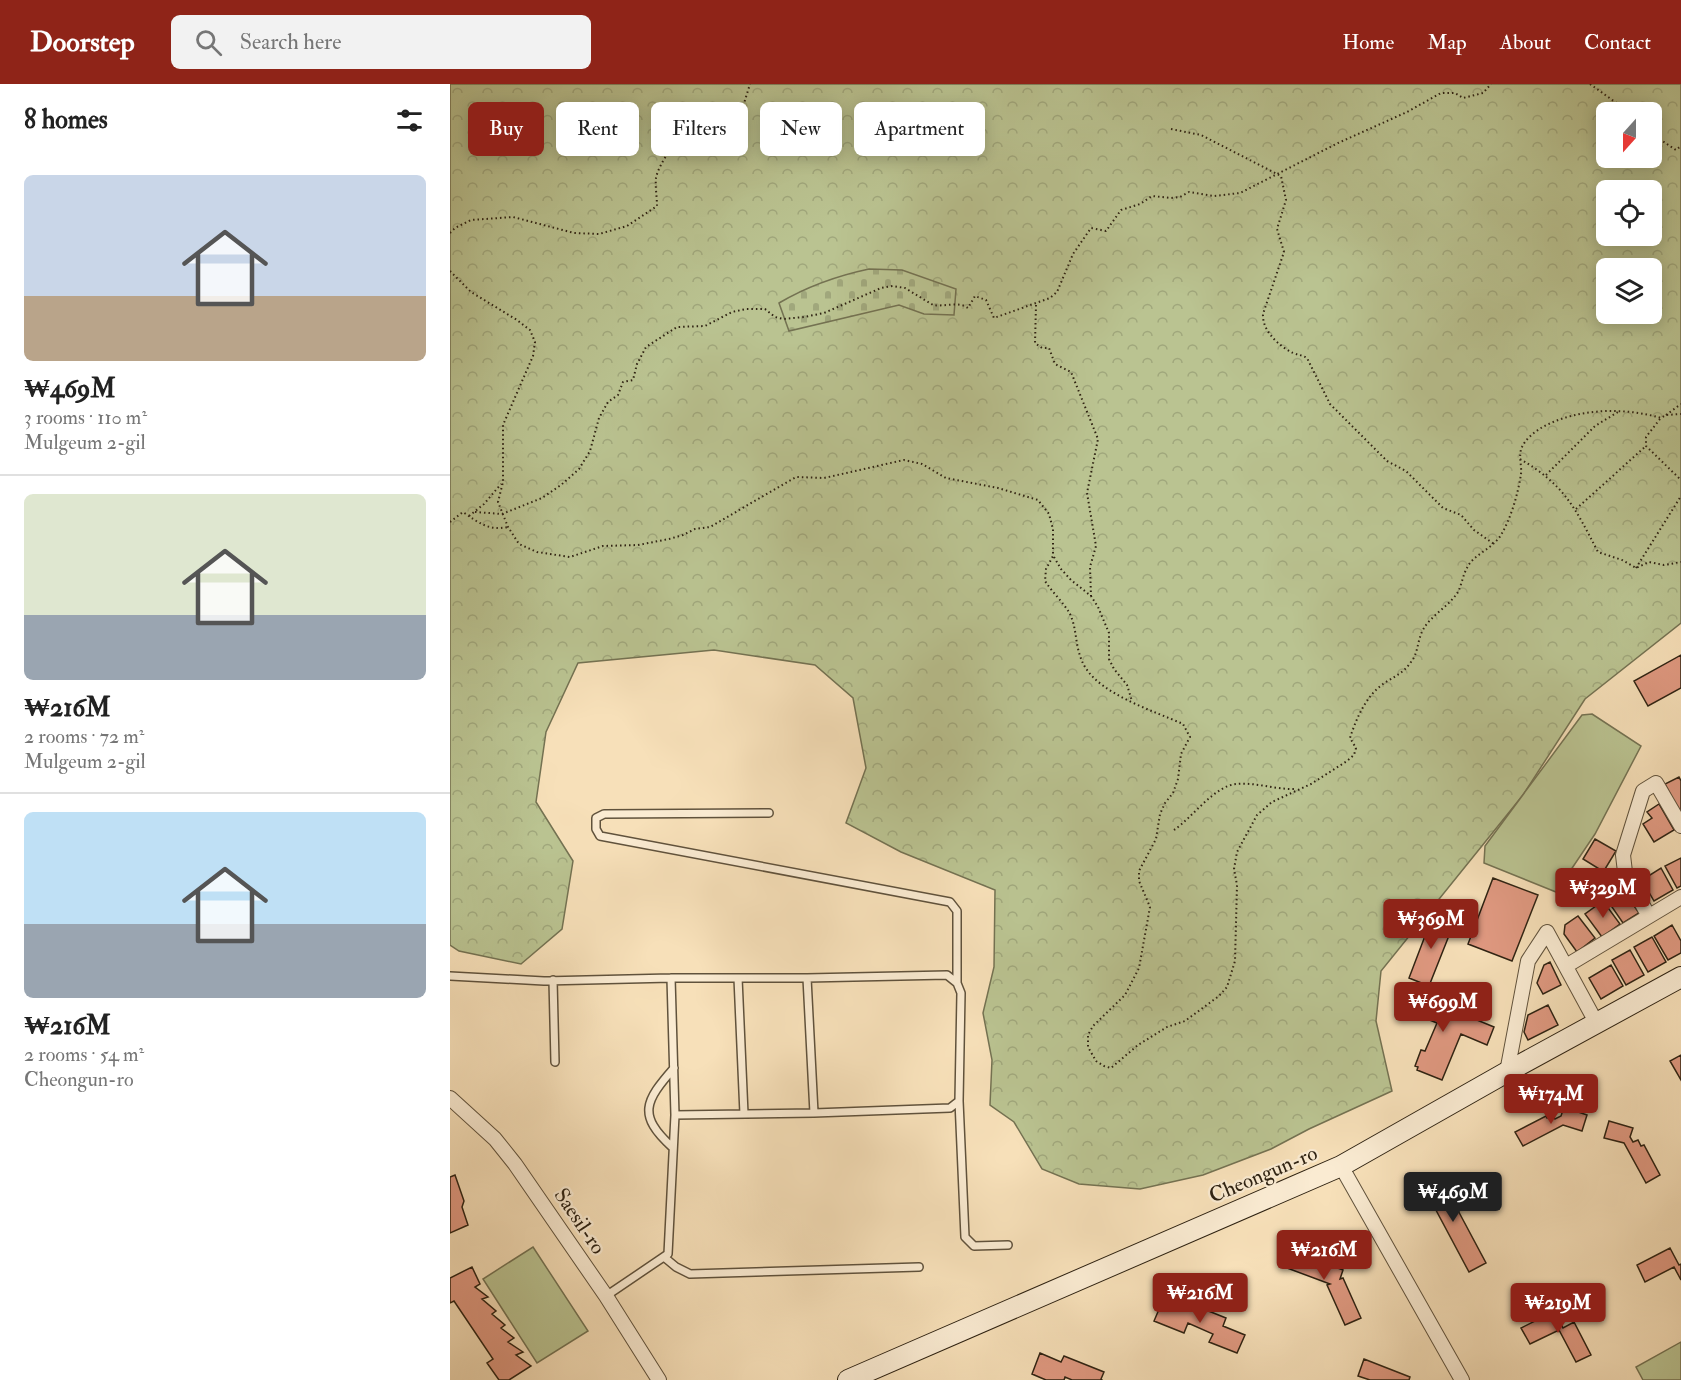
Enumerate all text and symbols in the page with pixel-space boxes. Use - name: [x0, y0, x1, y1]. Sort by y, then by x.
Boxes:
- search box: [171, 15, 591, 69]
- text: Doorstep: [30, 25, 135, 60]
- icon: search: [192, 26, 225, 59]
- text: Search here: [240, 28, 341, 56]
- text: Home: [1342, 29, 1394, 56]
- text: Map: [1427, 29, 1467, 56]
- text: About: [1500, 29, 1551, 56]
- text: Contact: [1584, 29, 1651, 56]
- chip: Buy: [468, 102, 544, 156]
- chip: Rent: [556, 102, 639, 156]
- chip: Filters: [651, 102, 748, 156]
- chip: New: [760, 102, 842, 156]
- chip: Apartment: [854, 102, 985, 156]
- north arrow: [1596, 102, 1662, 168]
- map controls: [1596, 102, 1662, 324]
- text: 8 homes: [24, 104, 108, 136]
- icon: filters: [393, 104, 426, 137]
- button: locate: [1596, 180, 1662, 246]
- icon: home: [171, 214, 279, 322]
- button: layers: [1596, 258, 1662, 324]
- text: ₩469M: [24, 373, 116, 405]
- text: 3 rooms · 110 m²: [24, 405, 147, 430]
- text: Mulgeum 2-gil: [24, 430, 146, 455]
- icon: home: [171, 533, 279, 641]
- text: ₩216M: [24, 692, 111, 724]
- text: 2 rooms · 72 m²: [24, 724, 144, 749]
- text: Mulgeum 2-gil: [24, 749, 146, 774]
- icon: home: [171, 851, 279, 959]
- pin: ₩329M: [1561, 868, 1645, 919]
- text: ₩329M: [1569, 875, 1637, 900]
- pin: ₩369M: [1389, 899, 1473, 950]
- text: ₩369M: [1397, 906, 1465, 931]
- pin: ₩699M: [1401, 982, 1485, 1033]
- text: ₩699M: [1408, 989, 1478, 1014]
- text: ₩216M: [24, 1010, 111, 1042]
- text: 2 rooms · 54 m²: [24, 1042, 144, 1067]
- text: Cheongun-ro: [24, 1067, 134, 1092]
- pin: ₩174M: [1509, 1074, 1593, 1125]
- text: ₩174M: [1518, 1081, 1584, 1106]
- street label: Cheongun-ro: [1205, 1140, 1321, 1209]
- pin: ₩469M: [1411, 1172, 1495, 1223]
- text: ₩469M: [1418, 1179, 1488, 1204]
- street label: Saesil-ro: [548, 1183, 611, 1260]
- pin: ₩216M: [1282, 1230, 1366, 1281]
- text: ₩216M: [1291, 1237, 1357, 1262]
- pin: ₩216M: [1158, 1273, 1242, 1324]
- text: ₩216M: [1167, 1280, 1233, 1305]
- pin: ₩219M: [1516, 1283, 1600, 1334]
- text: ₩219M: [1525, 1290, 1591, 1315]

